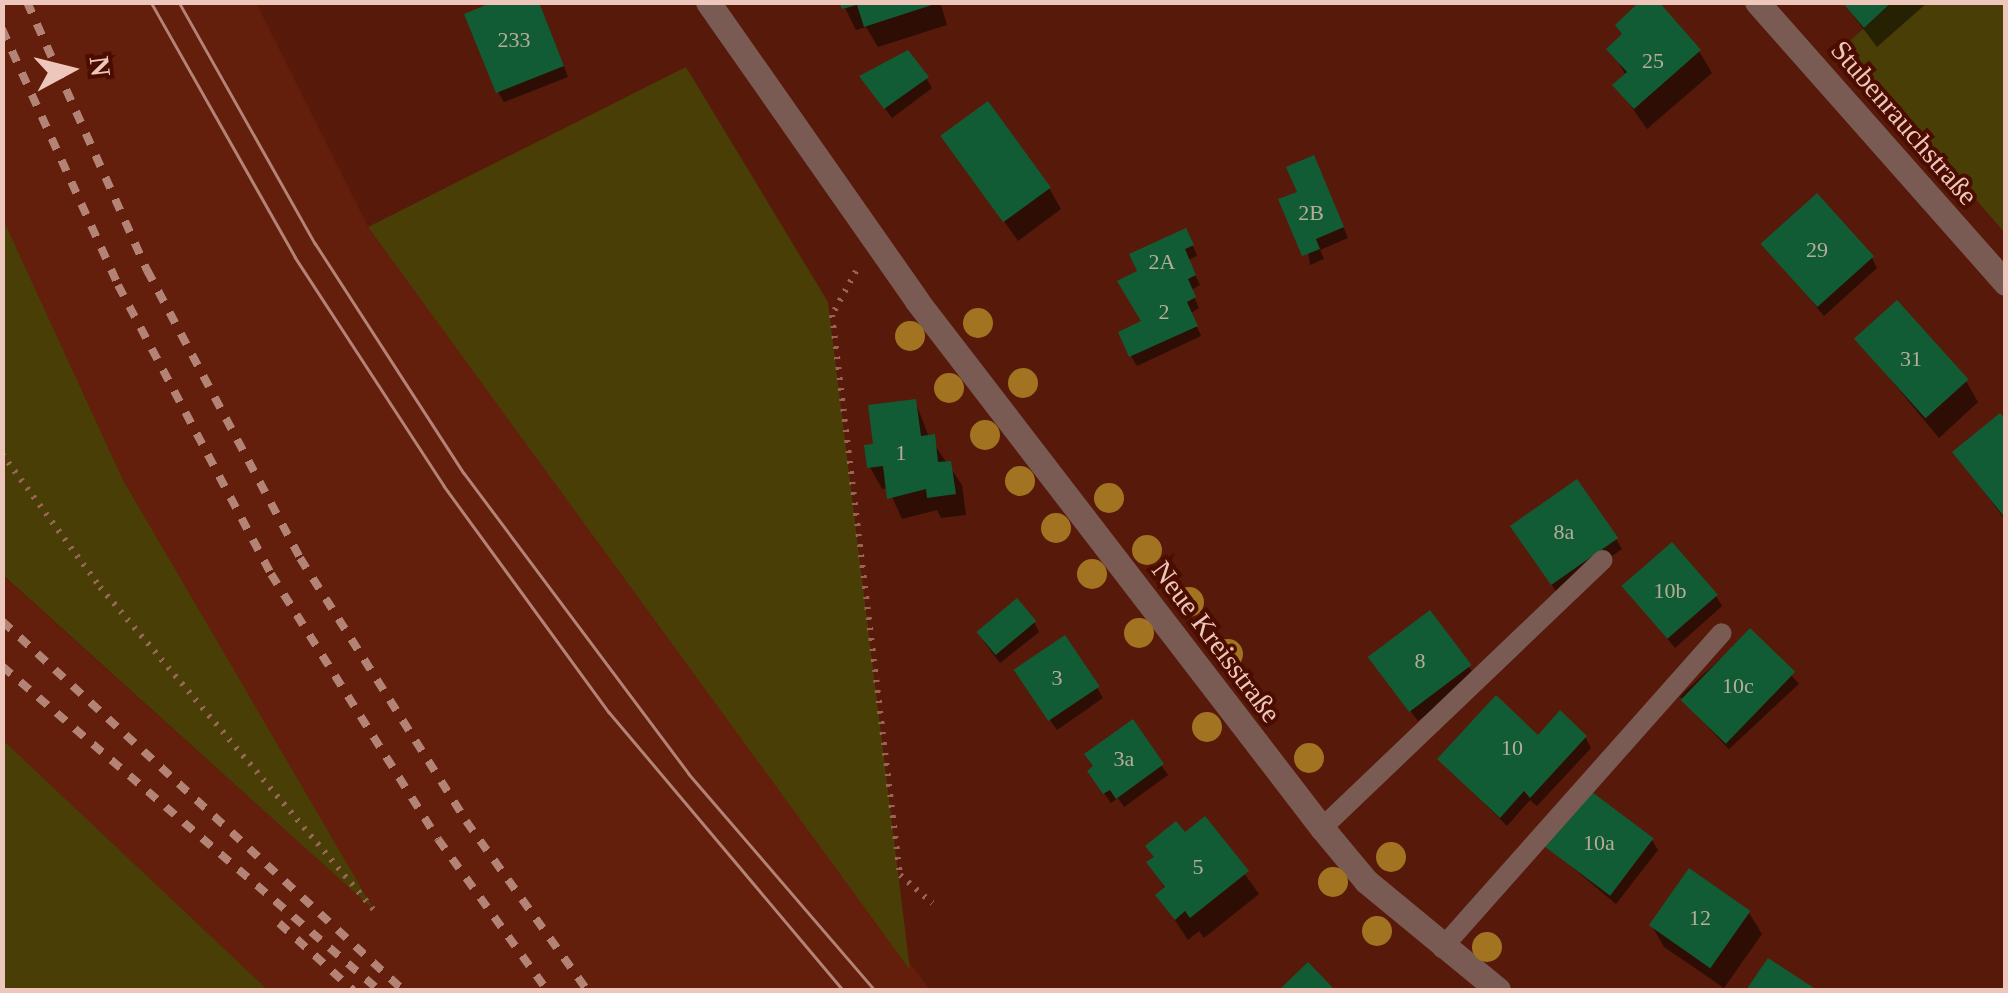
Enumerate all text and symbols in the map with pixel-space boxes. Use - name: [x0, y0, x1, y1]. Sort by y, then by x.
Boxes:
- north arrow: [20, 20, 120, 120]
- house number: 233: [498, 27, 530, 53]
- street label: Stubenrauchstraße: [1823, 34, 1985, 212]
- house number: 25: [1642, 48, 1664, 74]
- text: N: [84, 54, 117, 78]
- house number: 2B: [1298, 200, 1324, 226]
- house number: 29: [1806, 237, 1828, 263]
- house number: 2A: [1149, 249, 1175, 275]
- house number: 2: [1158, 299, 1170, 325]
- house number: 31: [1900, 346, 1922, 372]
- house number: 1: [896, 440, 906, 466]
- house number: 8a: [1554, 519, 1574, 545]
- street label: Neue Kreisstraße: [1144, 555, 1288, 729]
- house number: 10b: [1654, 578, 1686, 604]
- house number: 8: [1414, 648, 1426, 674]
- house number: 3: [1052, 665, 1062, 691]
- house number: 10c: [1722, 673, 1754, 699]
- house number: 10: [1501, 735, 1523, 761]
- house number: 3a: [1114, 746, 1134, 772]
- house number: 10a: [1583, 830, 1615, 856]
- house number: 5: [1192, 854, 1204, 880]
- house number: 12: [1689, 905, 1711, 931]

